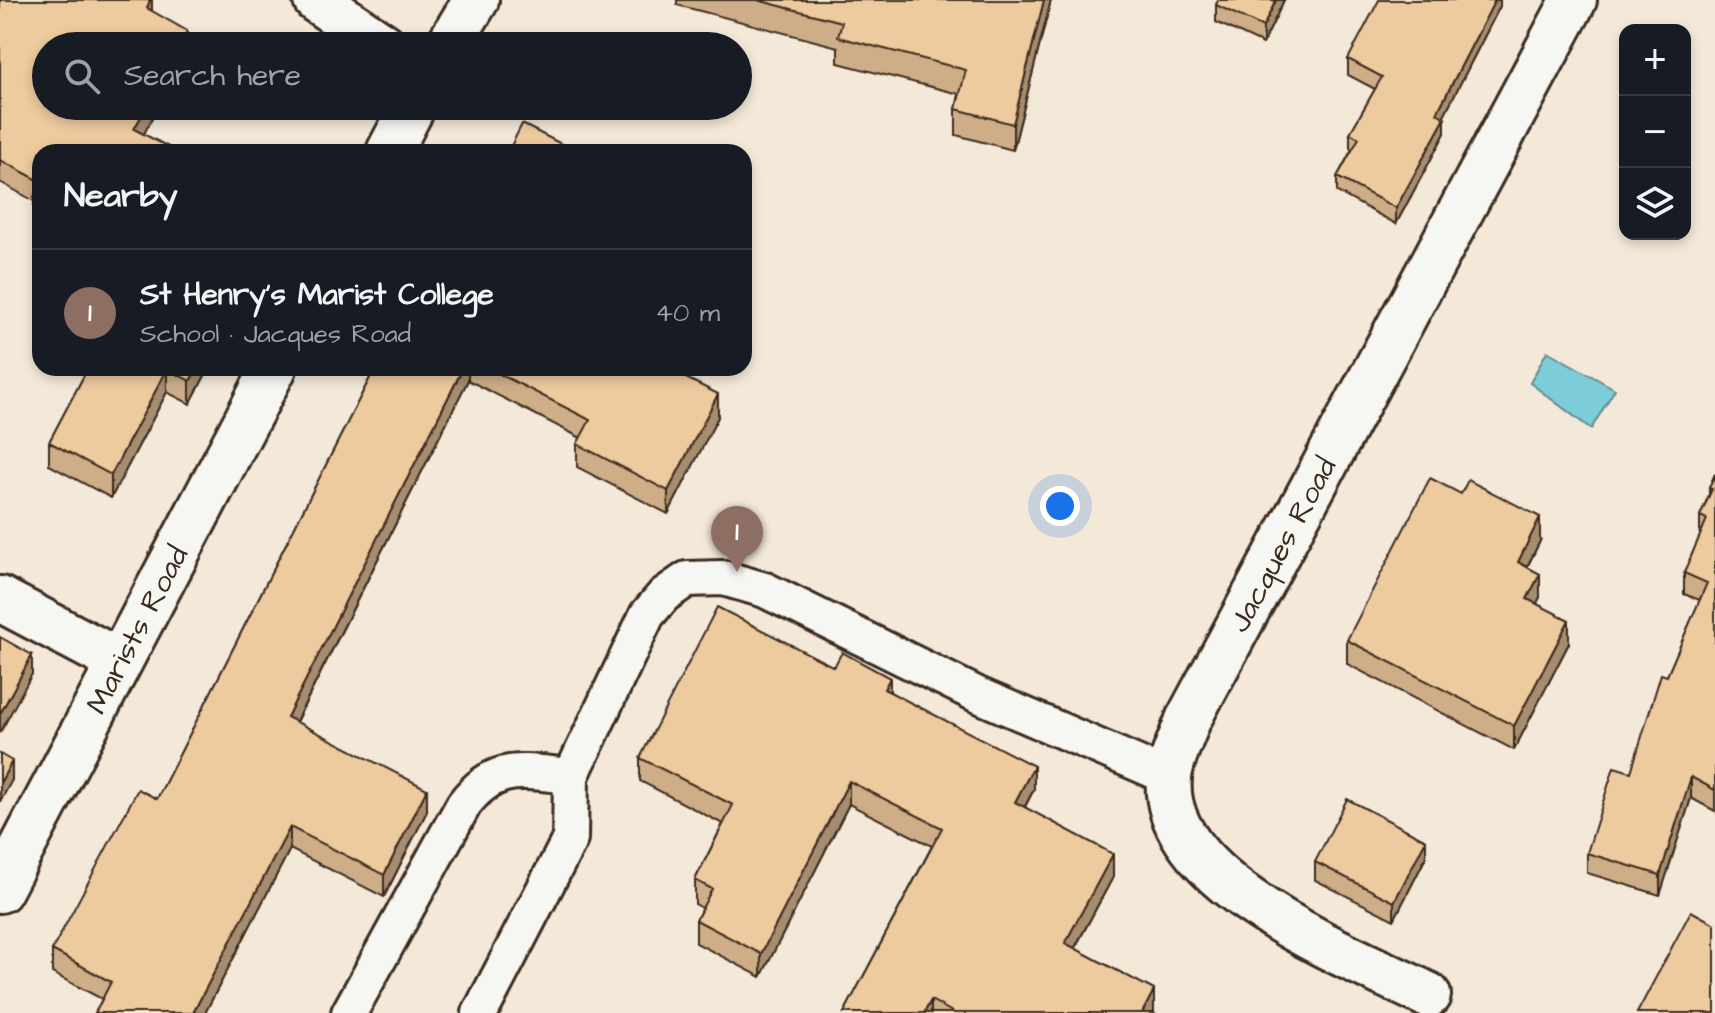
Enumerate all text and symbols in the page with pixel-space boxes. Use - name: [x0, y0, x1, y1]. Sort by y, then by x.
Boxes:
- map controls: [1619, 24, 1691, 240]
- button: +: [1619, 24, 1691, 96]
- search box: [32, 32, 752, 120]
- icon: search: [60, 54, 104, 98]
- text: Search here: [124, 55, 301, 97]
- button: −: [1619, 96, 1691, 168]
- button: layers: [1619, 168, 1691, 240]
- text: Nearby: [64, 172, 178, 220]
- text: St Henry's Marist College: [140, 274, 494, 316]
- text: 1: [88, 295, 92, 331]
- text: 40 m: [655, 295, 720, 331]
- text: School · Jacques Road: [140, 316, 411, 352]
- street label: Jacques Road: [1219, 450, 1347, 640]
- your location: [1040, 486, 1080, 526]
- pin: 1: [711, 506, 763, 572]
- street label: Marists Road: [76, 539, 199, 722]

